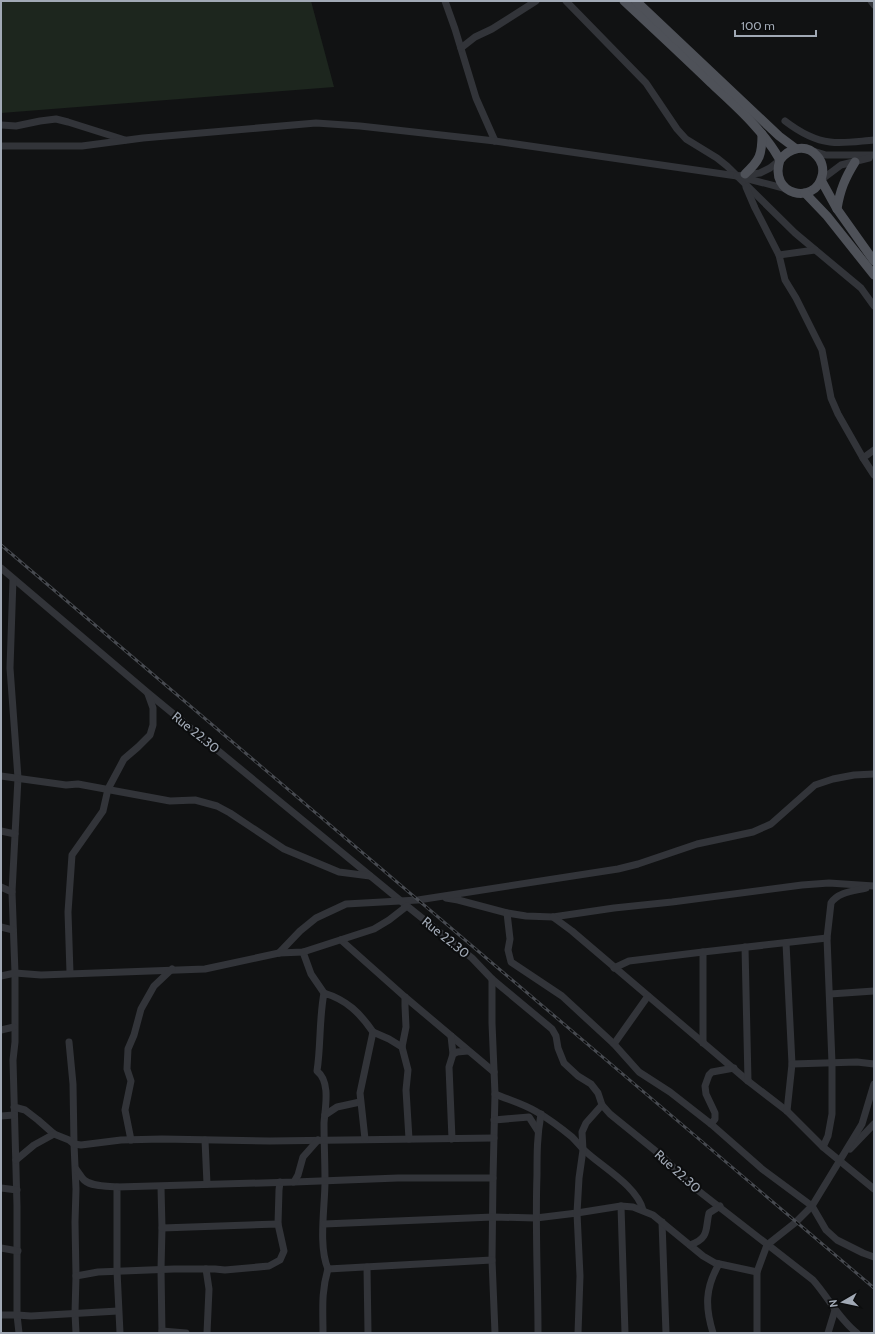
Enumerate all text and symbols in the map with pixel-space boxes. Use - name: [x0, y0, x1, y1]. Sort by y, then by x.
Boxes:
- scale bar: [735, 12, 816, 38]
- text: 100 m: [741, 18, 775, 33]
- street label: Rue 22.30: [169, 708, 223, 756]
- street label: Rue 22.30: [419, 913, 473, 961]
- street label: Rue 22.30: [652, 1146, 704, 1196]
- north arrow: [823, 1282, 863, 1322]
- text: N: [826, 1299, 841, 1309]

